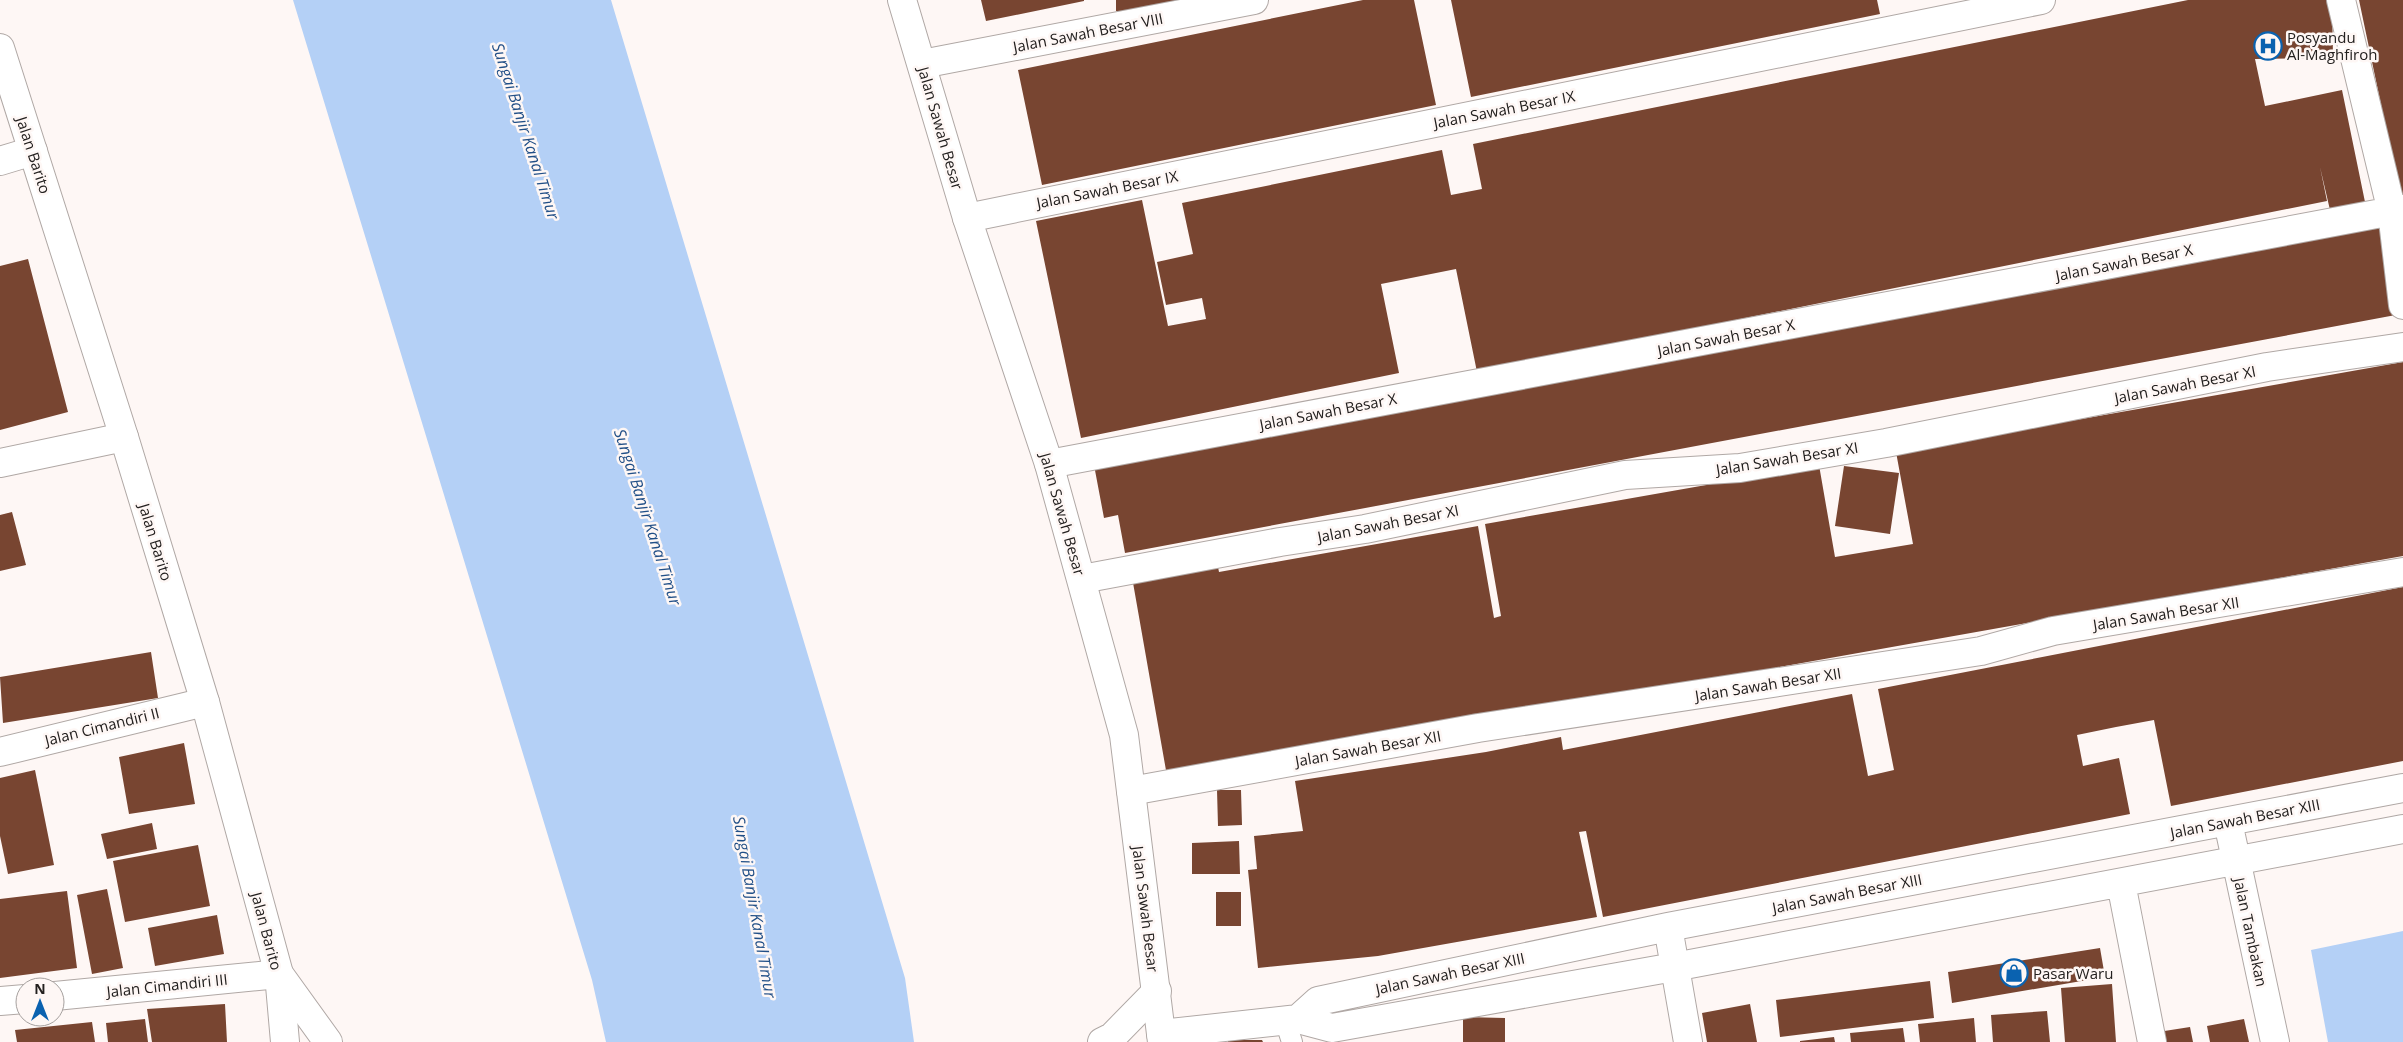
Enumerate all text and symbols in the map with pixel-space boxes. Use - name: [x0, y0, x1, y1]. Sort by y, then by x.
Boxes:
- street label: Jalan Sawah Besar VIII: [1009, 8, 1165, 57]
- place label: Posyandu Al-Maghfiroh: [2287, 27, 2377, 64]
- hospital icon: Posyandu Al-Maghfiroh: [2253, 31, 2283, 61]
- water label: Sungai Banjir Kanal Timur: [487, 40, 565, 223]
- street label: Jalan Sawah Besar: [913, 62, 968, 192]
- street label: Jalan Sawah Besar IX: [1430, 85, 1577, 133]
- street label: Jalan Barito: [12, 112, 56, 196]
- street label: Jalan Sawah Besar IX: [1033, 165, 1180, 213]
- street label: Jalan Sawah Besar X: [2052, 239, 2195, 286]
- street label: Jalan Sawah Besar X: [1654, 314, 1797, 361]
- street label: Jalan Sawah Besar XI: [2111, 360, 2257, 408]
- street label: Jalan Sawah Besar X: [1256, 388, 1399, 435]
- water label: Sungai Banjir Kanal Timur: [609, 426, 687, 609]
- street label: Jalan Sawah Besar XI: [1713, 437, 1860, 479]
- street label: Jalan Sawah Besar: [1035, 448, 1090, 578]
- street label: Jalan Barito: [134, 499, 177, 583]
- street label: Jalan Sawah Besar XI: [1314, 499, 1460, 547]
- street label: Jalan Sawah Besar XII: [2089, 592, 2241, 635]
- street label: Jalan Sawah Besar XII: [1691, 663, 1843, 706]
- street label: Jalan Cimandiri II: [41, 702, 161, 750]
- street label: Jalan Sawah Besar XII: [1291, 725, 1443, 771]
- street label: Jalan Sawah Besar XIII: [2166, 794, 2322, 843]
- water label: Sungai Banjir Kanal Timur: [728, 814, 782, 1000]
- street label: Jalan Sawah Besar: [1128, 843, 1164, 973]
- street label: Jalan Sawah Besar XIII: [1768, 869, 1924, 918]
- street label: Jalan Tambakan: [2229, 874, 2272, 988]
- street label: Jalan Barito: [246, 888, 287, 972]
- street label: Jalan Sawah Besar XIII: [1372, 947, 1526, 999]
- shop icon: Pasar Waru: [1999, 958, 2029, 988]
- place label: Pasar Waru: [2033, 963, 2113, 983]
- street label: Jalan Cimandiri III: [104, 969, 229, 1002]
- north arrow: [15, 977, 65, 1027]
- text: N: [34, 979, 46, 998]

